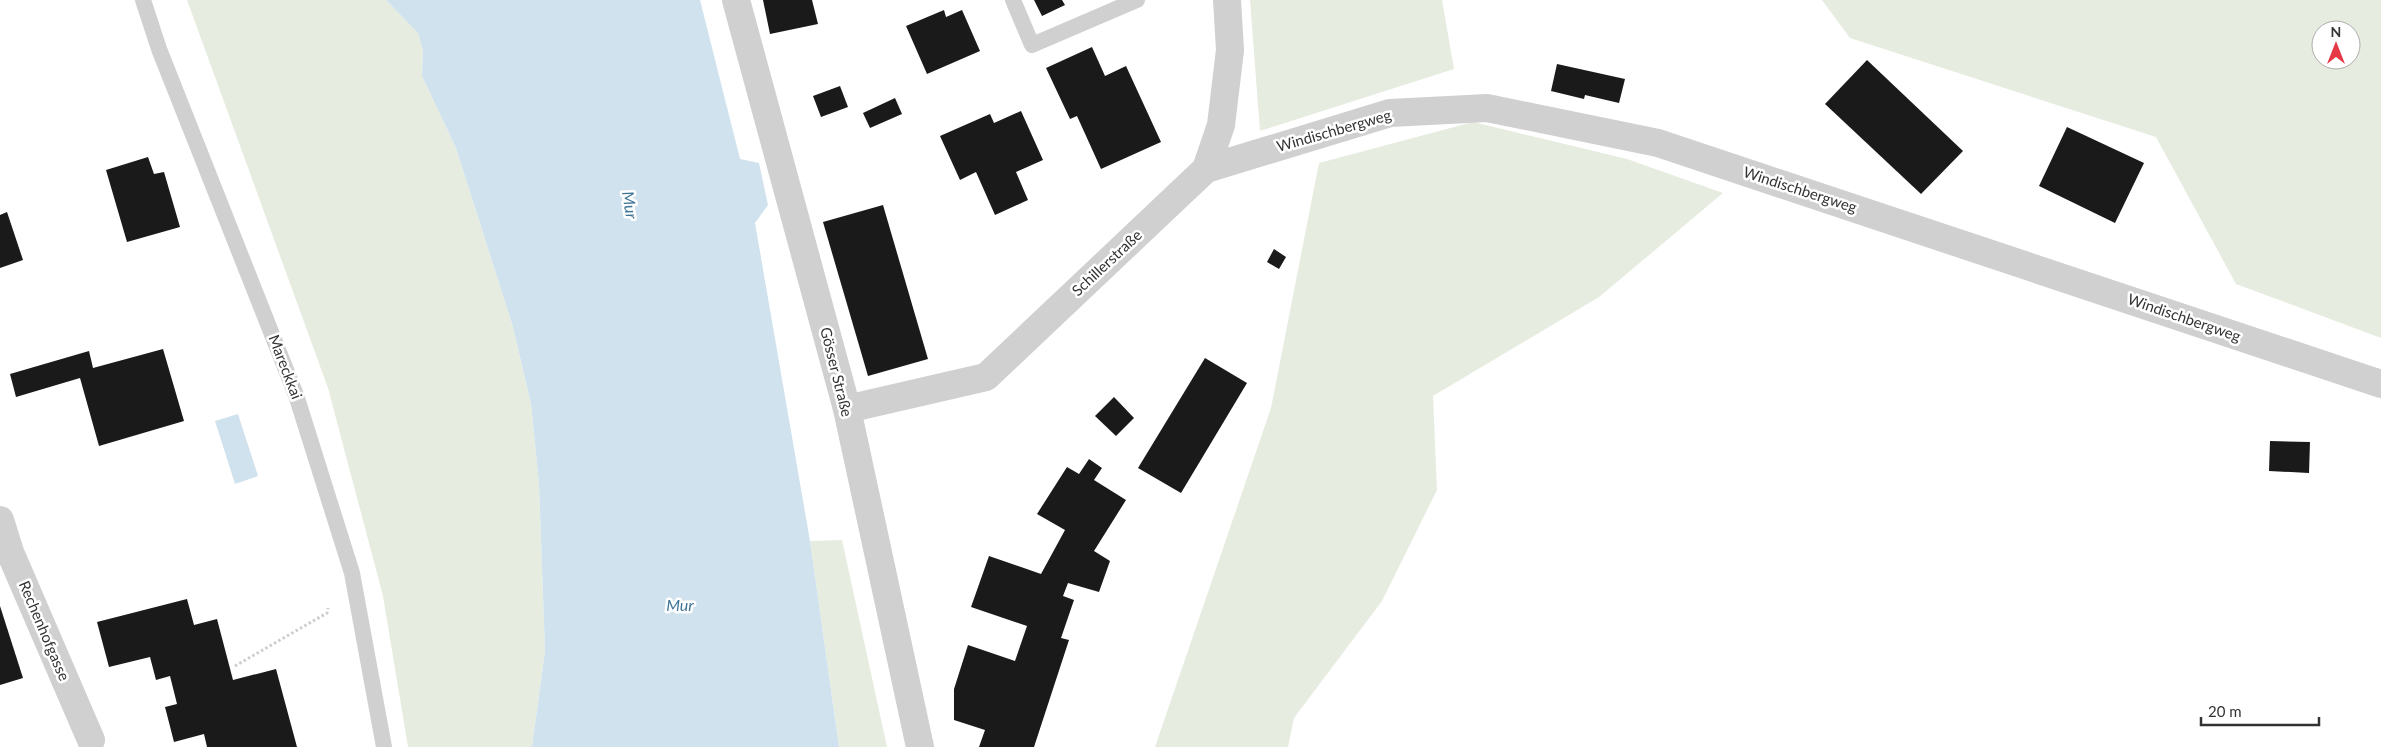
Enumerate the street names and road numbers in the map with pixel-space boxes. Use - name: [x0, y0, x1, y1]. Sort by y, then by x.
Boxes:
- street label: Windischbergweg: [1274, 105, 1393, 155]
- street label: Windischbergweg: [1741, 162, 1860, 216]
- street label: Schillerstraße: [1068, 225, 1145, 299]
- street label: Windischbergweg: [2125, 289, 2243, 345]
- street label: Gösser Straße: [817, 325, 857, 419]
- street label: Mareckkai: [265, 332, 306, 401]
- street label: Rechenhofgasse: [16, 578, 74, 683]

